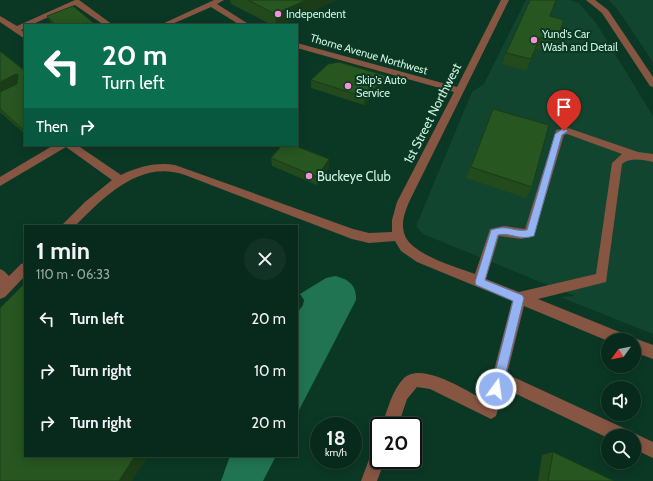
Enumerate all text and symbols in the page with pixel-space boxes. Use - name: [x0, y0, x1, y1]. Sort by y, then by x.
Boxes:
- place label: Independent: [286, 7, 346, 21]
- marker: Independent: [273, 9, 283, 19]
- place label: Yund's Car Wash and Detail: [541, 27, 618, 54]
- street label: Thorne Avenue Northwest: [309, 31, 430, 78]
- marker: Yund's Car Wash and Detail: [529, 35, 539, 45]
- text: 20 m: [102, 38, 167, 72]
- icon: left: [36, 40, 88, 92]
- street label: 1st Street Northwest: [400, 60, 465, 166]
- text: Turn left: [102, 72, 165, 94]
- place label: Skip's Auto Service: [356, 73, 406, 100]
- marker: Skip's Auto Service: [343, 81, 353, 91]
- pin: [547, 90, 581, 131]
- icon: arrive: [553, 96, 575, 118]
- icon: right: [76, 116, 98, 138]
- text: Then: [36, 118, 68, 136]
- place label: Buckeye Club: [317, 168, 391, 184]
- marker: Buckeye Club: [304, 171, 314, 181]
- text: 1 min: [36, 236, 90, 265]
- button: close: [244, 238, 286, 280]
- text: 110 m · 06:33: [36, 266, 110, 282]
- icon: left: [36, 308, 58, 330]
- text: Turn left: [70, 310, 124, 328]
- text: 20 m: [251, 310, 286, 328]
- north arrow: [601, 333, 641, 373]
- map controls: [601, 333, 641, 469]
- icon: right: [36, 360, 58, 382]
- text: Turn right: [70, 362, 131, 380]
- text: 10 m: [254, 362, 286, 380]
- position arrow: [475, 368, 517, 410]
- button: sound: [601, 381, 641, 421]
- icon: right: [36, 412, 58, 434]
- text: Turn right: [70, 414, 131, 432]
- text: 20 m: [251, 414, 286, 432]
- speed limit sign: 20: [370, 417, 422, 469]
- text: 18: [326, 426, 346, 450]
- button: search: [601, 429, 641, 469]
- text: km/h: [325, 446, 347, 459]

